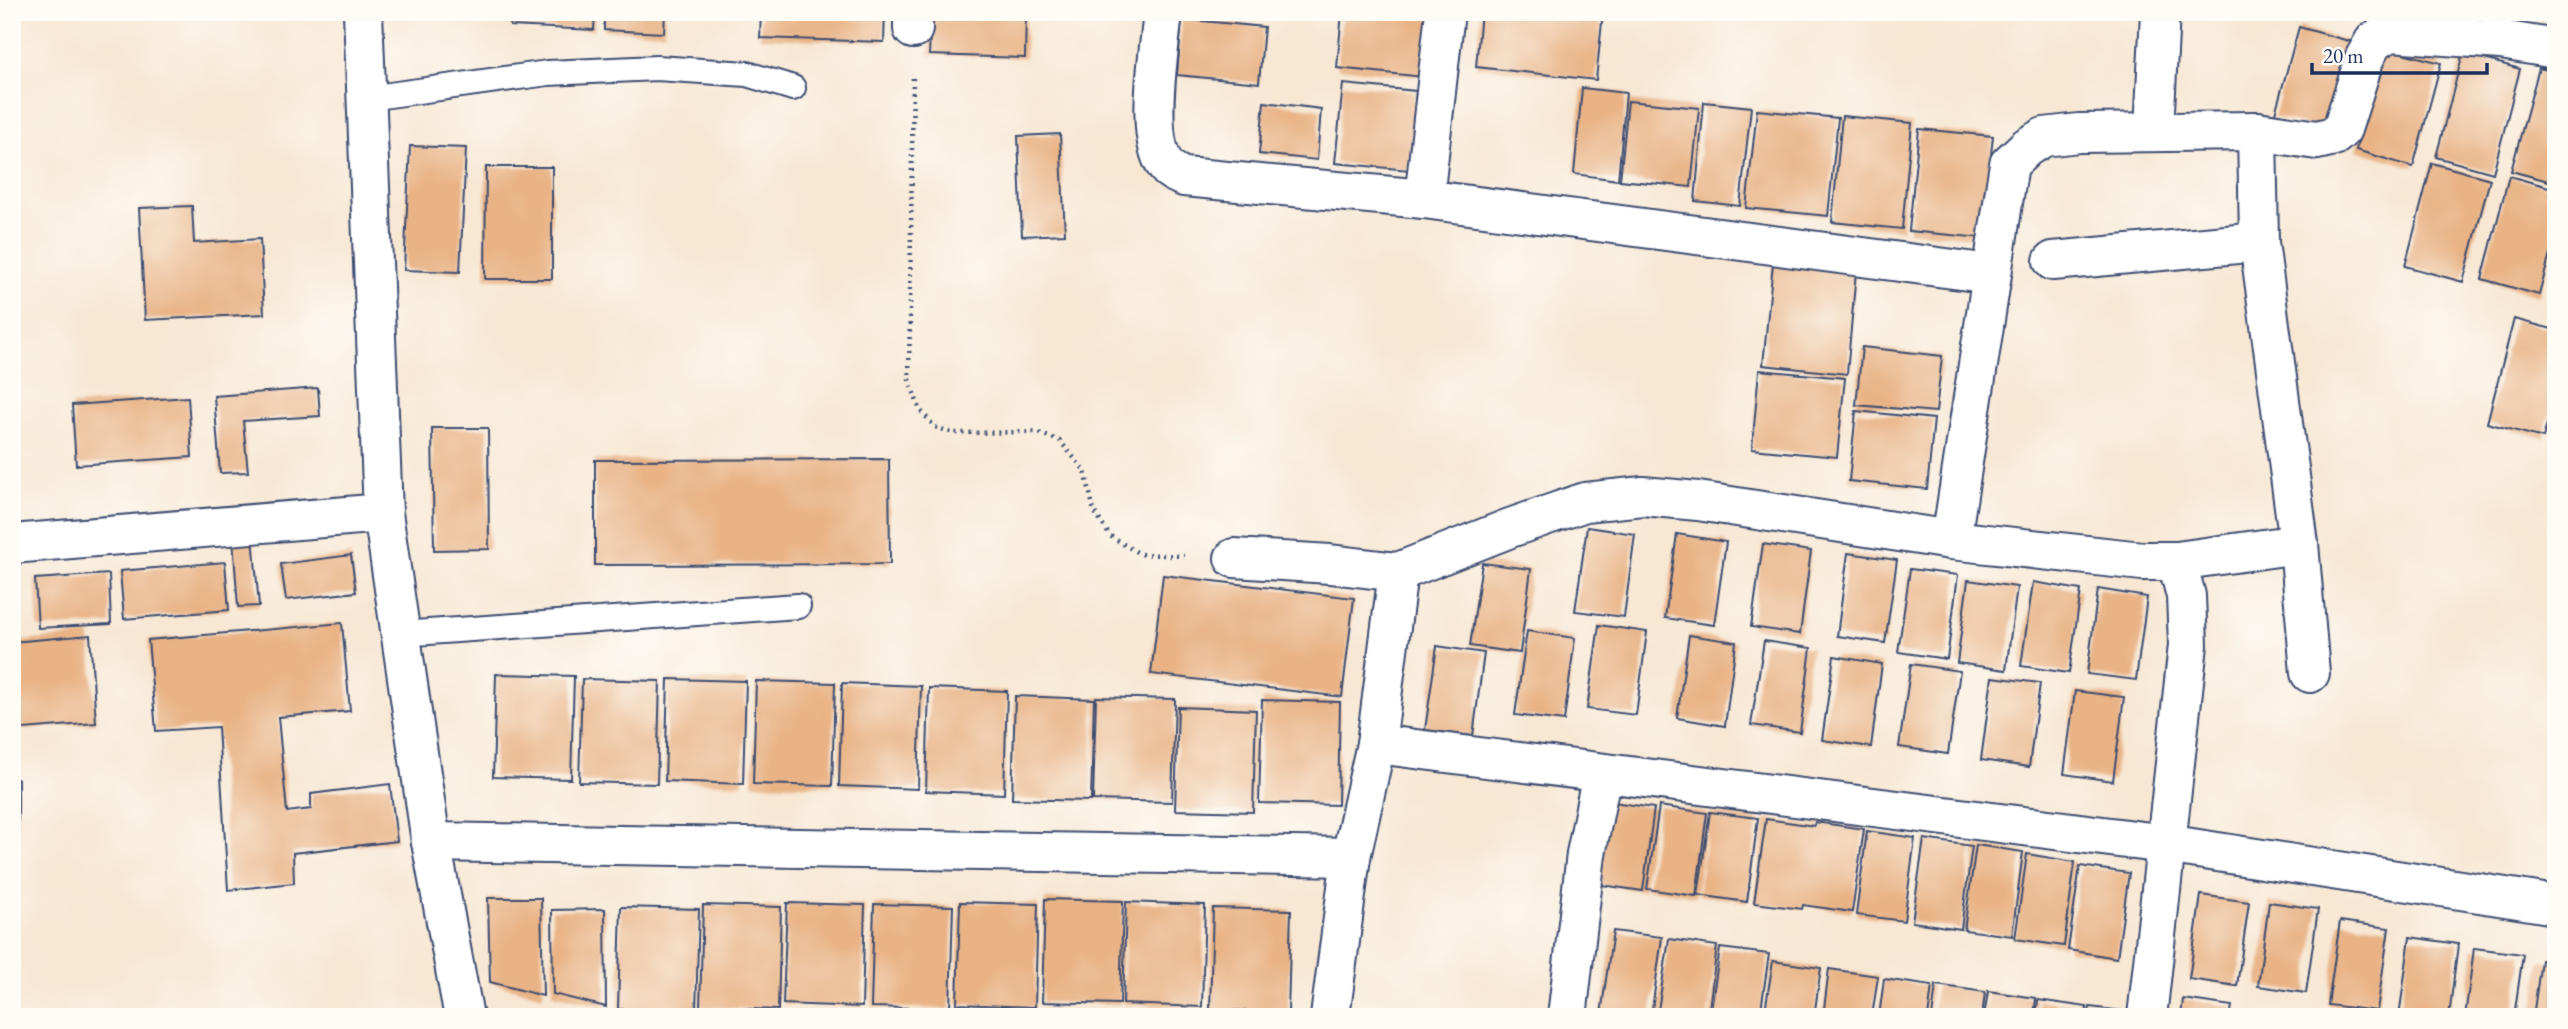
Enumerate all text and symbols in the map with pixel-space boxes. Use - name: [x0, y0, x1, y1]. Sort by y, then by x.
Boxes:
- scale bar: [2312, 32, 2488, 76]
- text: 20 m: [2323, 42, 2364, 69]

